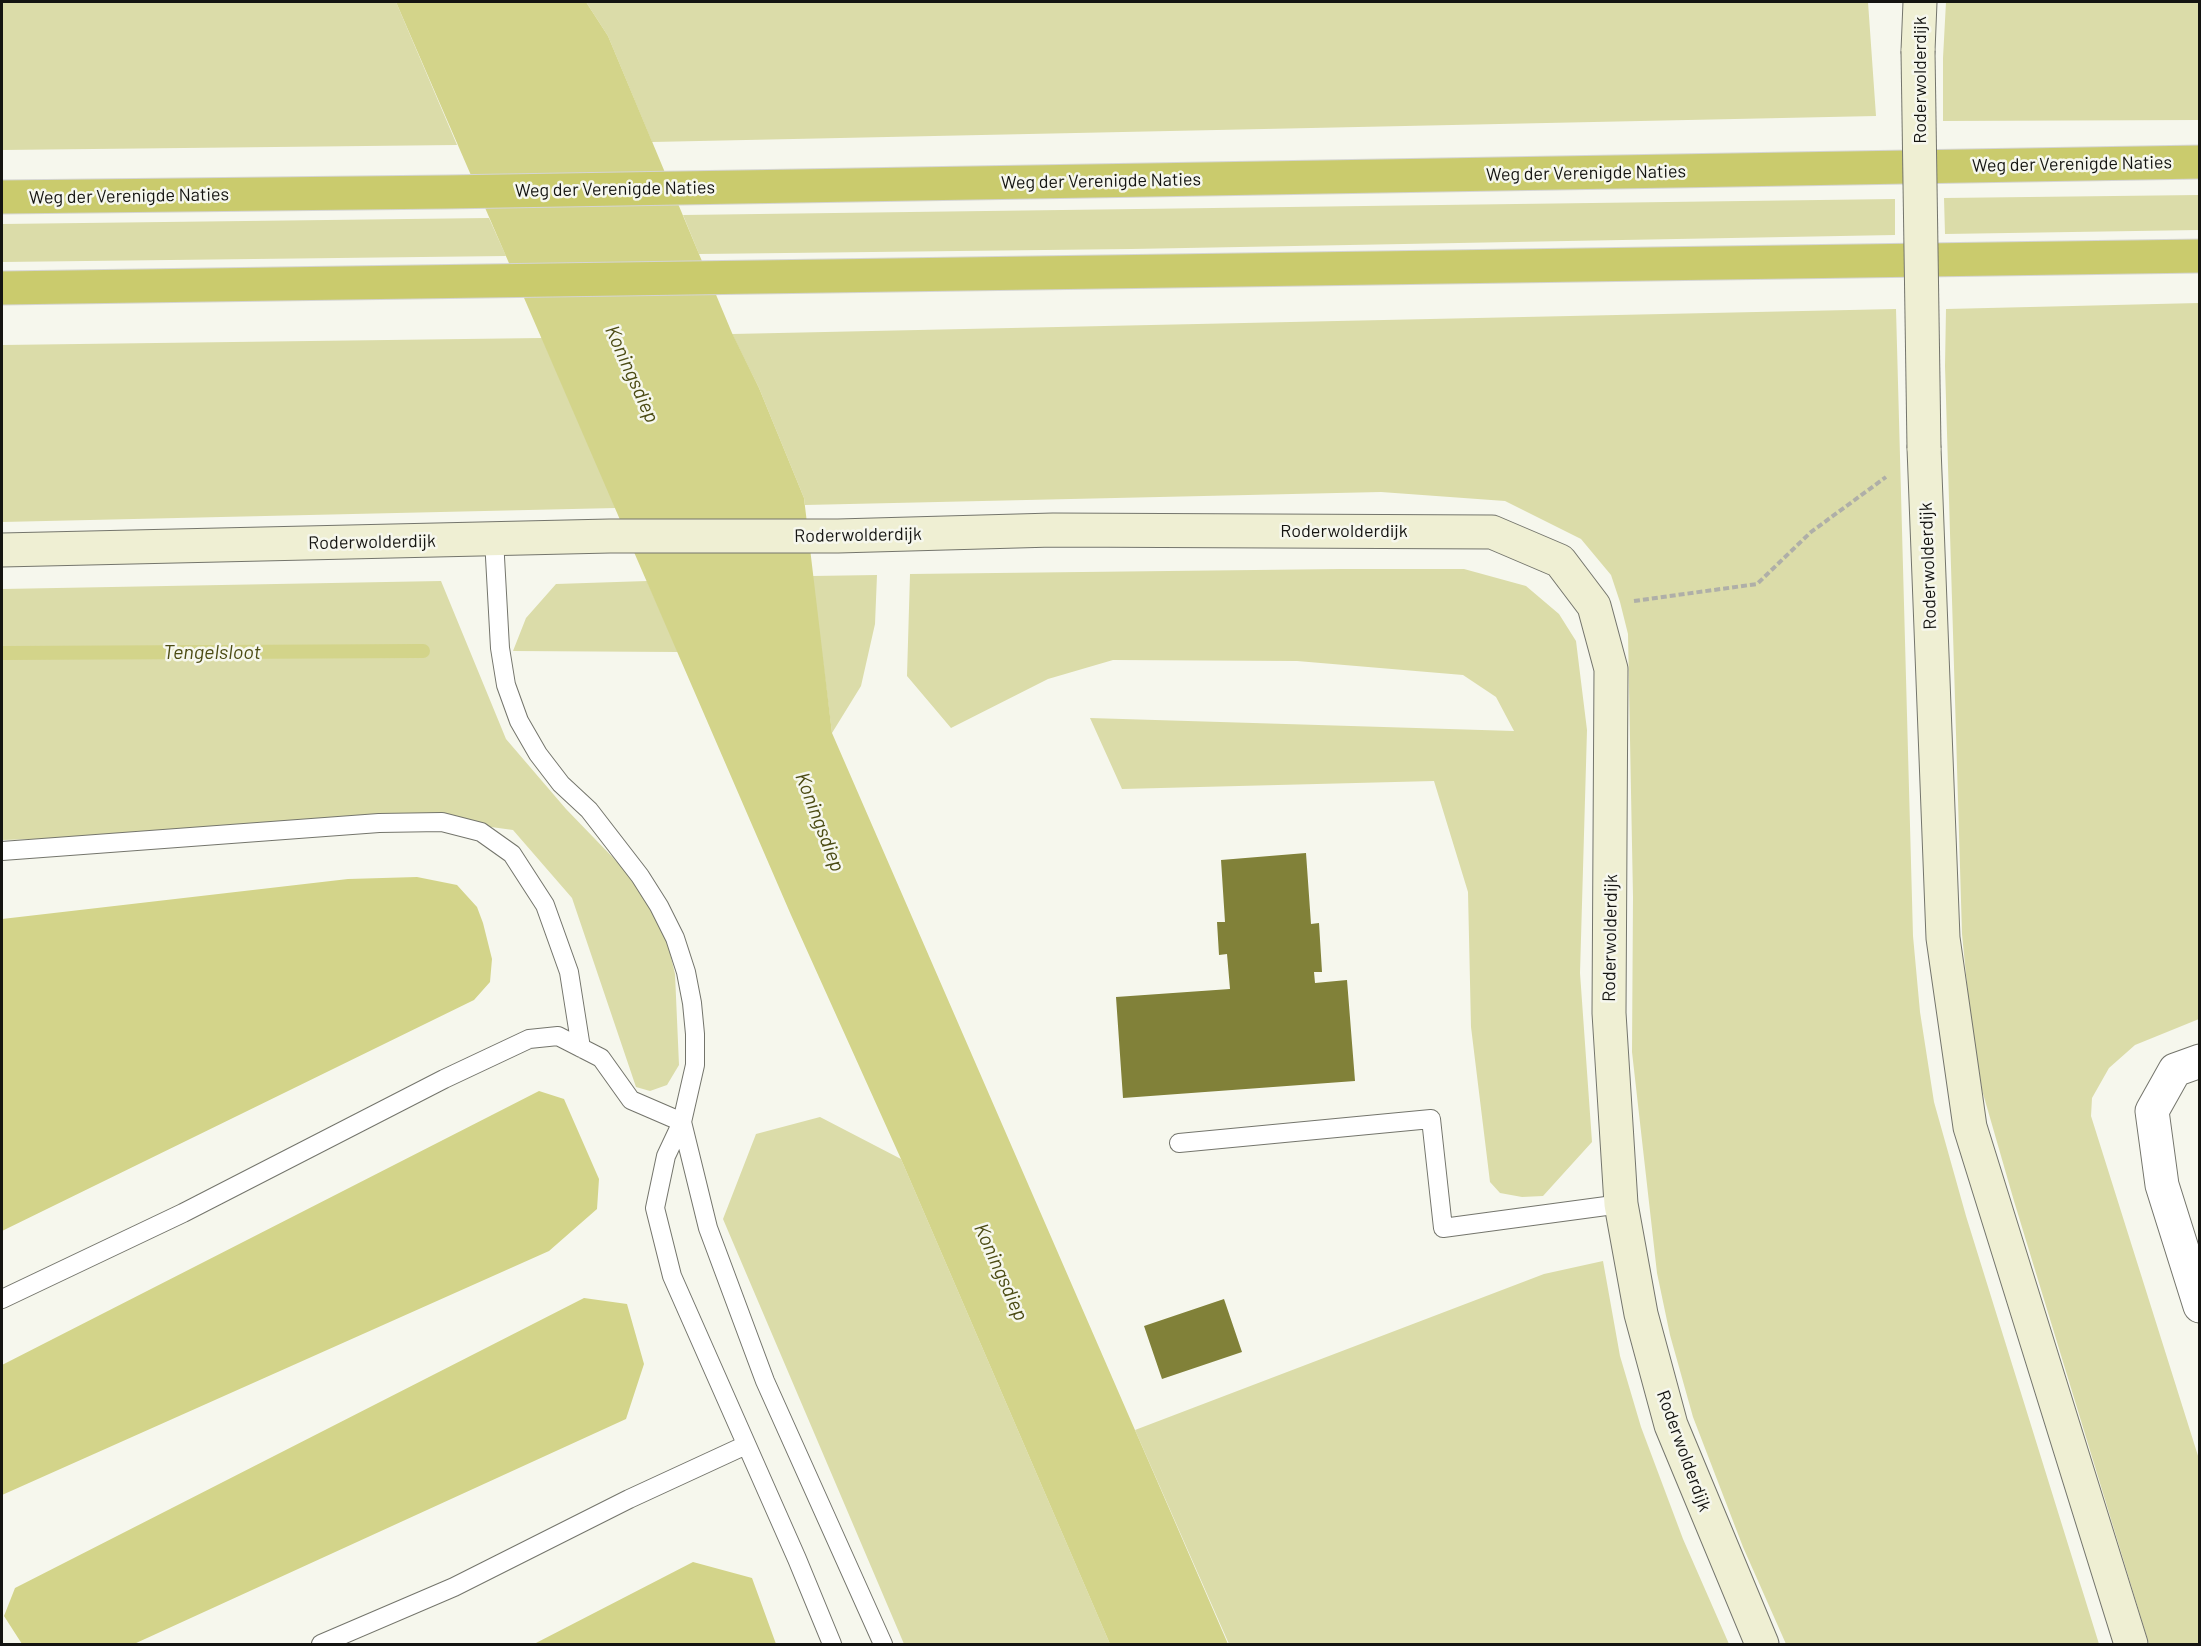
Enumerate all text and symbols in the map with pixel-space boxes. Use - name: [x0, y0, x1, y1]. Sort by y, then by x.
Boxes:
- street label: Roderwolderdijk: [1909, 16, 1931, 144]
- street label: Weg der Verenigde Naties: [1972, 151, 2172, 177]
- street label: Weg der Verenigde Naties: [1486, 160, 1686, 186]
- street label: Weg der Verenigde Naties: [1001, 168, 1201, 194]
- street label: Weg der Verenigde Naties: [515, 176, 715, 202]
- street label: Weg der Verenigde Naties: [29, 183, 229, 209]
- water label: Koningsdiep: [600, 322, 664, 426]
- street label: Roderwolderdijk: [1915, 502, 1941, 630]
- street label: Roderwolderdijk: [1280, 520, 1408, 542]
- street label: Roderwolderdijk: [794, 523, 922, 547]
- street label: Roderwolderdijk: [308, 530, 436, 554]
- water label: Tengelsloot: [163, 640, 261, 664]
- water label: Koningsdiep: [790, 769, 850, 875]
- street label: Roderwolderdijk: [1598, 874, 1622, 1002]
- water label: Koningsdiep: [969, 1220, 1033, 1324]
- street label: Roderwolderdijk: [1652, 1387, 1716, 1515]

